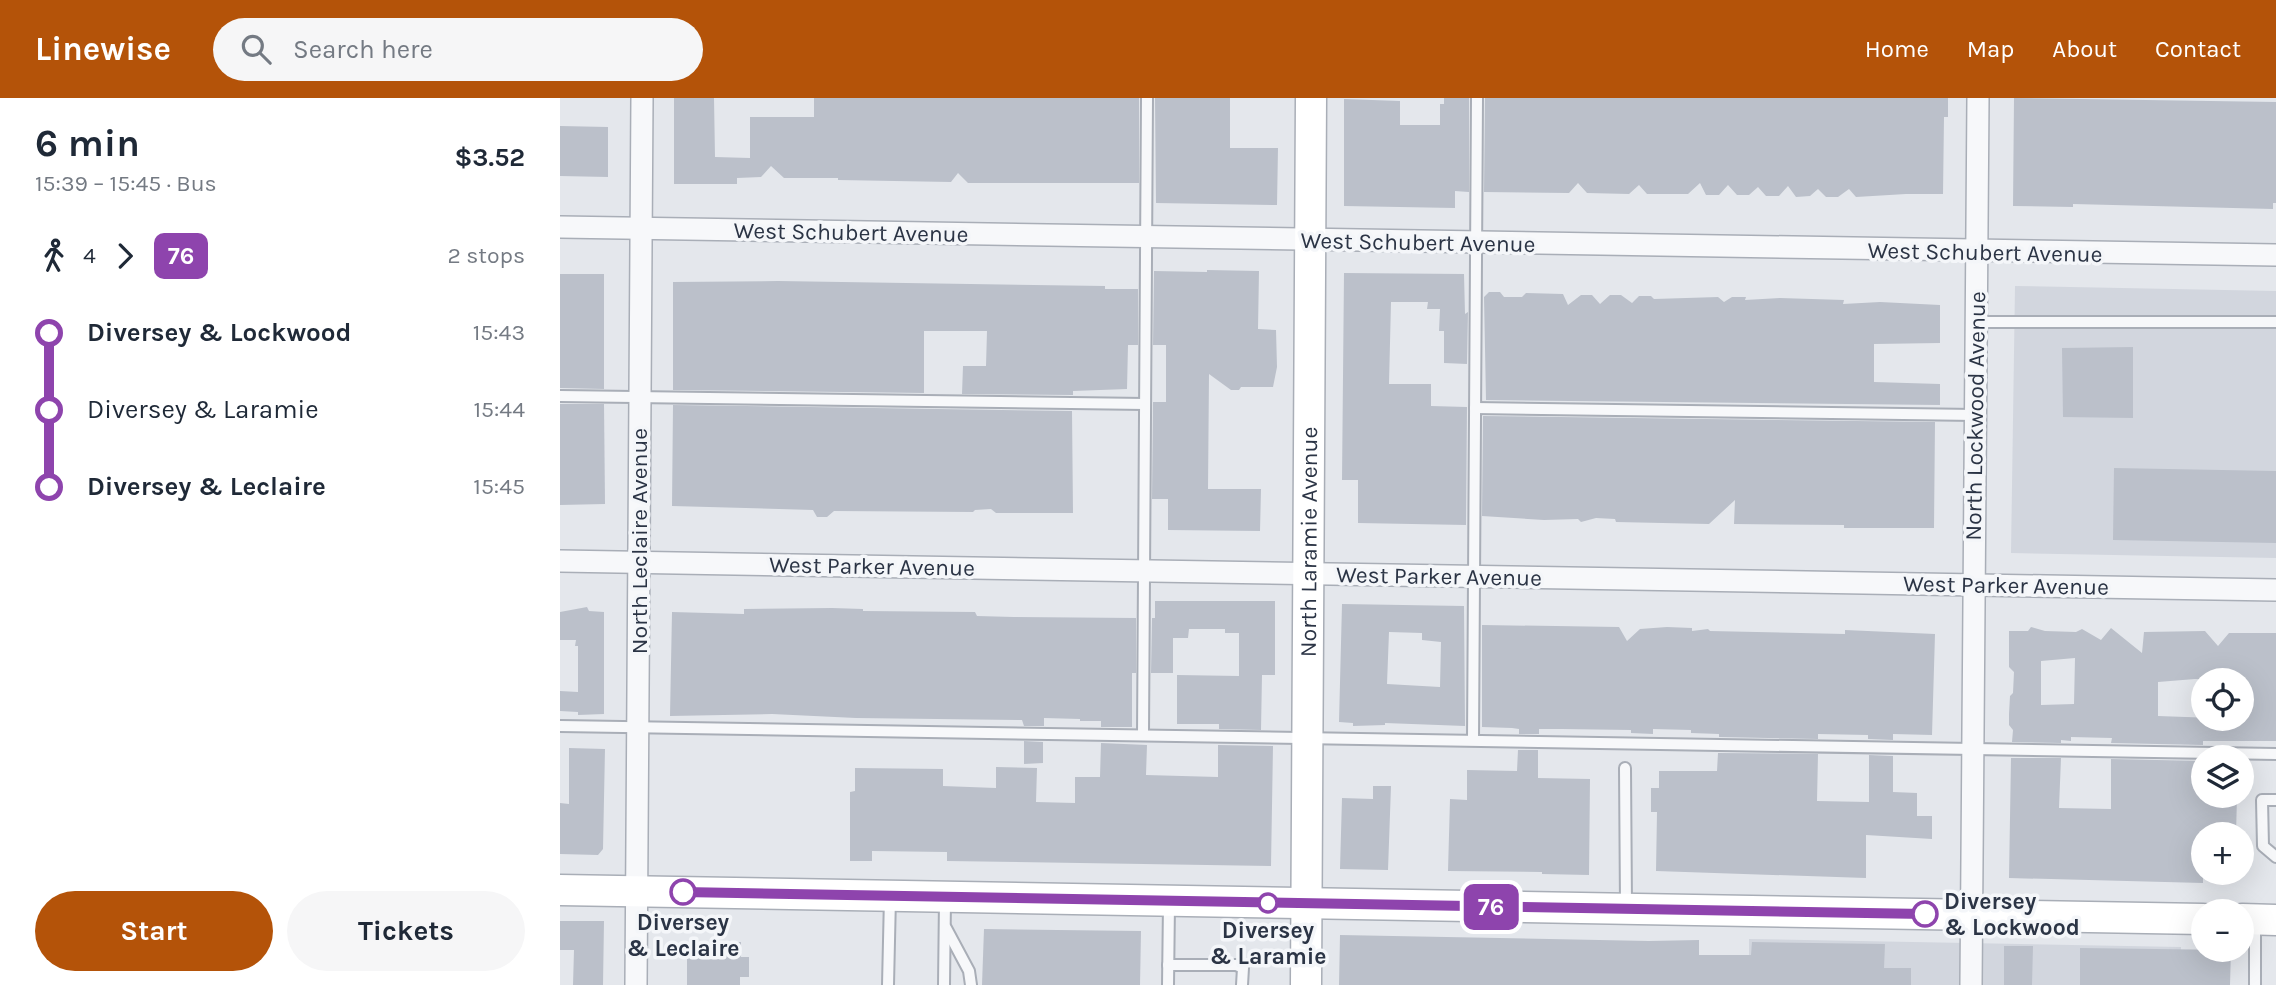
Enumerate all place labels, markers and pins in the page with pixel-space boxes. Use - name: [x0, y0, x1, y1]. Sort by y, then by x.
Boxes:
- marker: Diversey & Leclaire: [670, 879, 696, 905]
- place label: Diversey & Lockwood: [1944, 888, 2080, 941]
- marker: Diversey & Laramie: [1258, 893, 1278, 913]
- marker: Diversey & Lockwood: [1912, 901, 1938, 927]
- place label: Diversey & Leclaire: [627, 909, 739, 962]
- place label: Diversey & Laramie: [1210, 917, 1326, 970]

